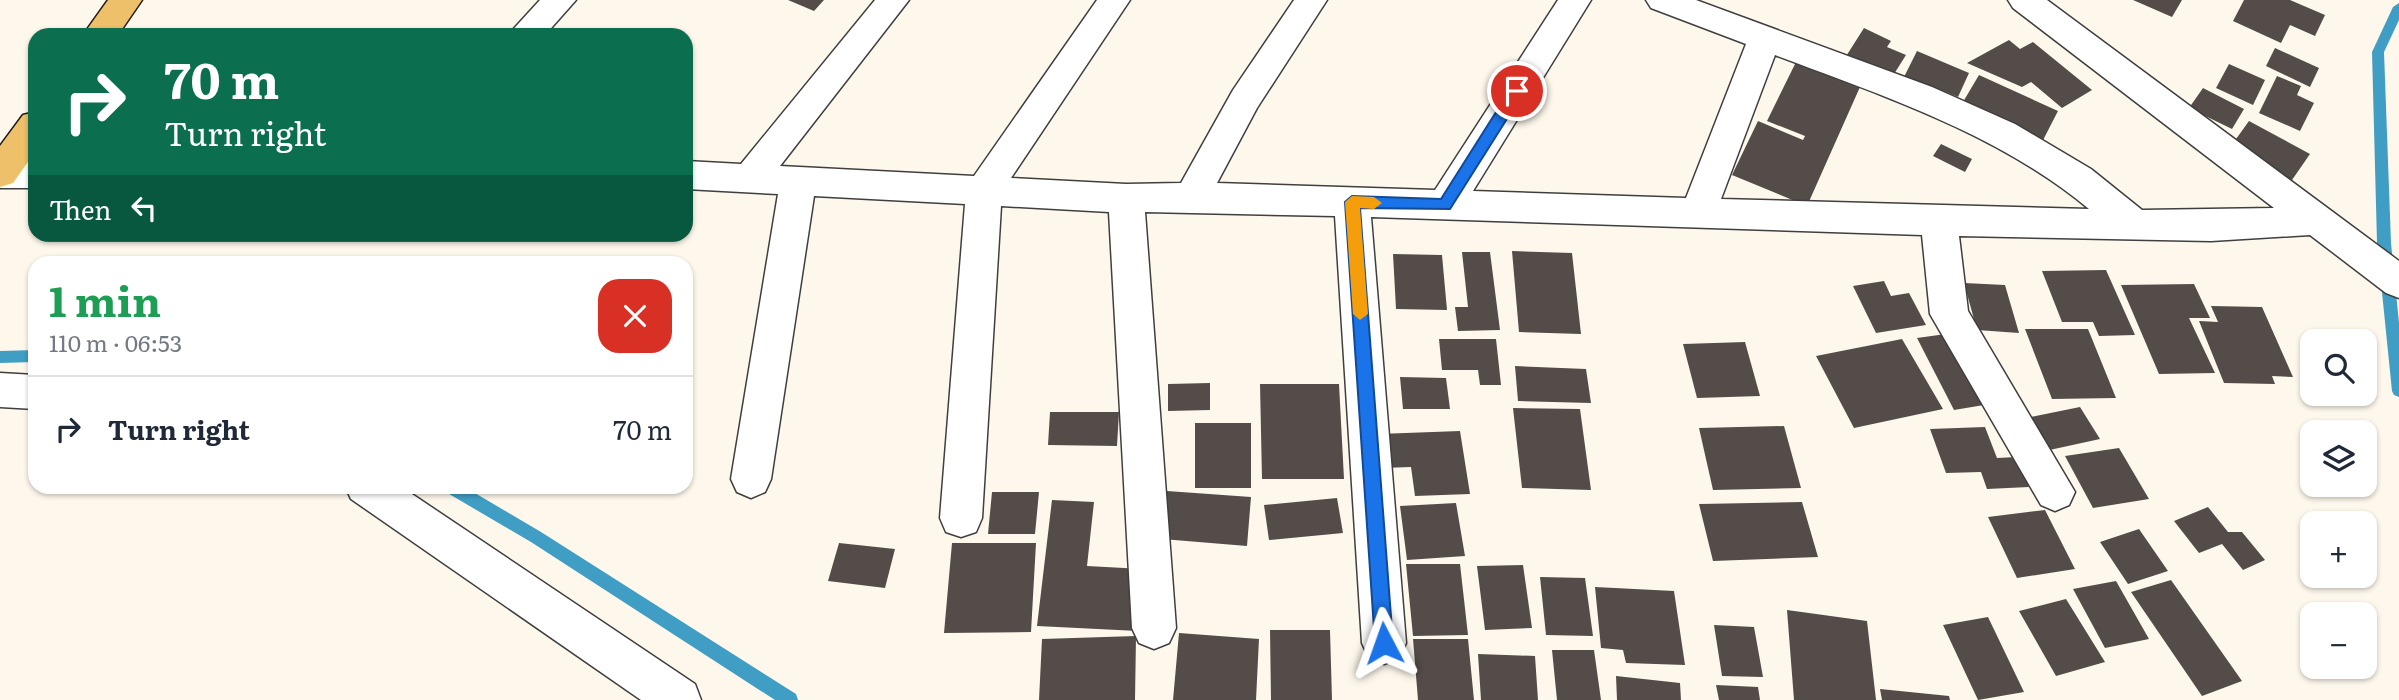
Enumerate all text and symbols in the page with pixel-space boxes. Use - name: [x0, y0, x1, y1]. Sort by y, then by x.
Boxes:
- text: 70 m: [164, 41, 279, 114]
- icon: right: [49, 56, 140, 147]
- pin: [1487, 61, 1547, 121]
- icon: arrive: [1498, 72, 1536, 110]
- text: Turn right: [164, 108, 326, 156]
- text: Then: [49, 189, 111, 228]
- icon: left: [125, 189, 163, 227]
- text: 1 min: [49, 268, 161, 330]
- button: close: [598, 279, 672, 353]
- text: 110 m · 06:53: [49, 325, 182, 359]
- map controls: [2300, 329, 2377, 679]
- button: search: [2300, 329, 2377, 406]
- text: Turn right: [108, 409, 250, 448]
- text: 70 m: [613, 409, 672, 448]
- icon: right: [49, 410, 87, 448]
- button: layers: [2300, 420, 2377, 497]
- button: +: [2300, 511, 2377, 588]
- button: −: [2300, 602, 2377, 679]
- position arrow: [1347, 606, 1421, 680]

